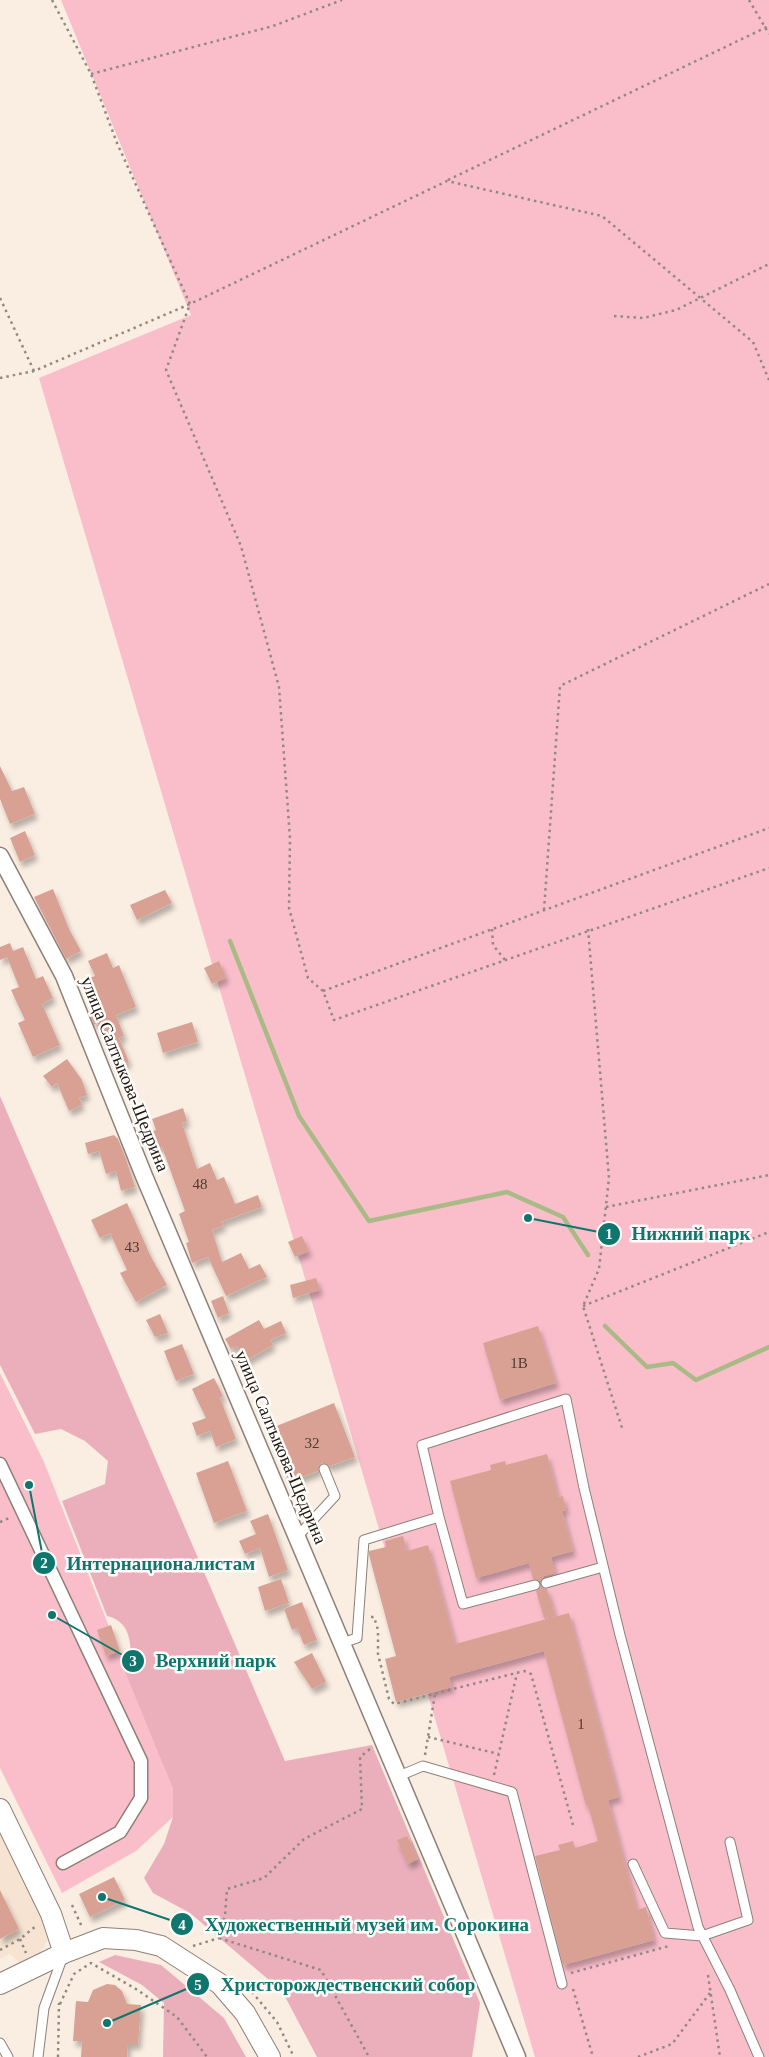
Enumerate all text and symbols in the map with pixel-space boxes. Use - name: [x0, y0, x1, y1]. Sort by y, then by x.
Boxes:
- street label: улица Салтыкова-Щедрина: [77, 974, 173, 1174]
- house number: 48: [193, 1176, 208, 1192]
- callout: Нижний парк: [597, 1217, 761, 1251]
- text: Нижний парк: [631, 1223, 751, 1244]
- text: 1: [605, 1226, 613, 1242]
- house number: 43: [125, 1239, 140, 1255]
- street label: улица Салтыкова-Щедрина: [231, 1347, 331, 1547]
- house number: 1В: [510, 1355, 528, 1371]
- house number: 32: [305, 1435, 320, 1451]
- callout: Интернационалистам: [32, 1546, 266, 1580]
- text: Интернационалистам: [67, 1553, 255, 1574]
- text: 2: [40, 1555, 48, 1571]
- callout: Верхний парк: [121, 1644, 286, 1678]
- text: Верхний парк: [156, 1650, 276, 1671]
- text: 3: [129, 1653, 137, 1669]
- house number: 1: [577, 1716, 585, 1732]
- callout: Художественный музей им. Сорокина: [169, 1907, 539, 1941]
- text: Художественный музей им. Сорокина: [205, 1914, 530, 1935]
- text: 4: [178, 1917, 186, 1933]
- callout: Христорождественский собор: [186, 1967, 485, 2001]
- text: Христорождественский собор: [221, 1974, 475, 1995]
- text: 5: [194, 1977, 202, 1993]

